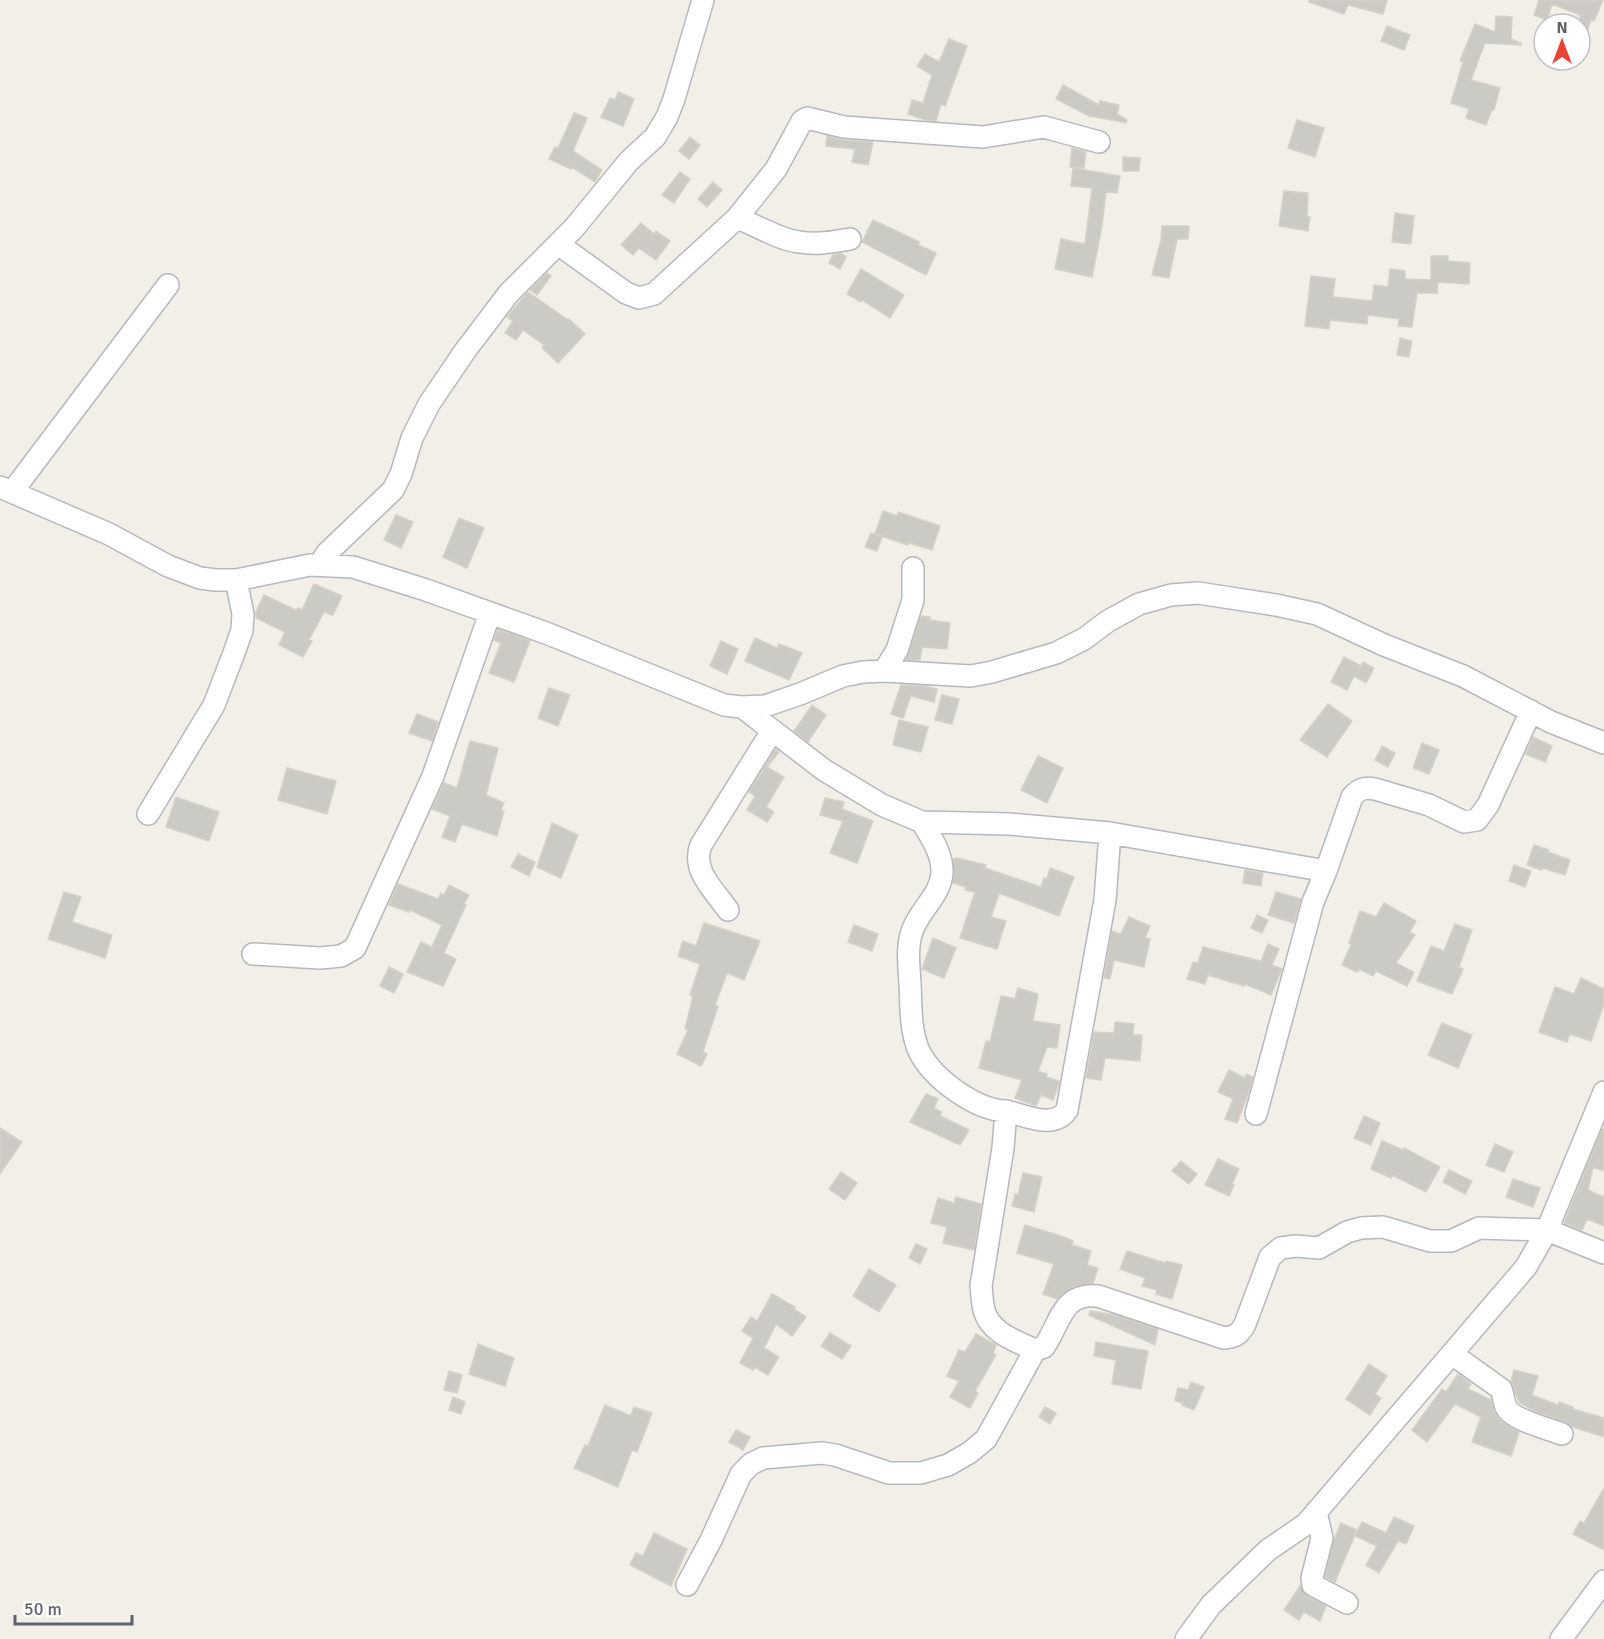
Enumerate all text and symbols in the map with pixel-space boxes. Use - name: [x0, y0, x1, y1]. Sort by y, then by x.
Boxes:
- north arrow: [1532, 12, 1592, 72]
- text: N: [1556, 18, 1568, 38]
- scale bar: [15, 1588, 132, 1626]
- text: 50 m: [24, 1598, 62, 1620]

